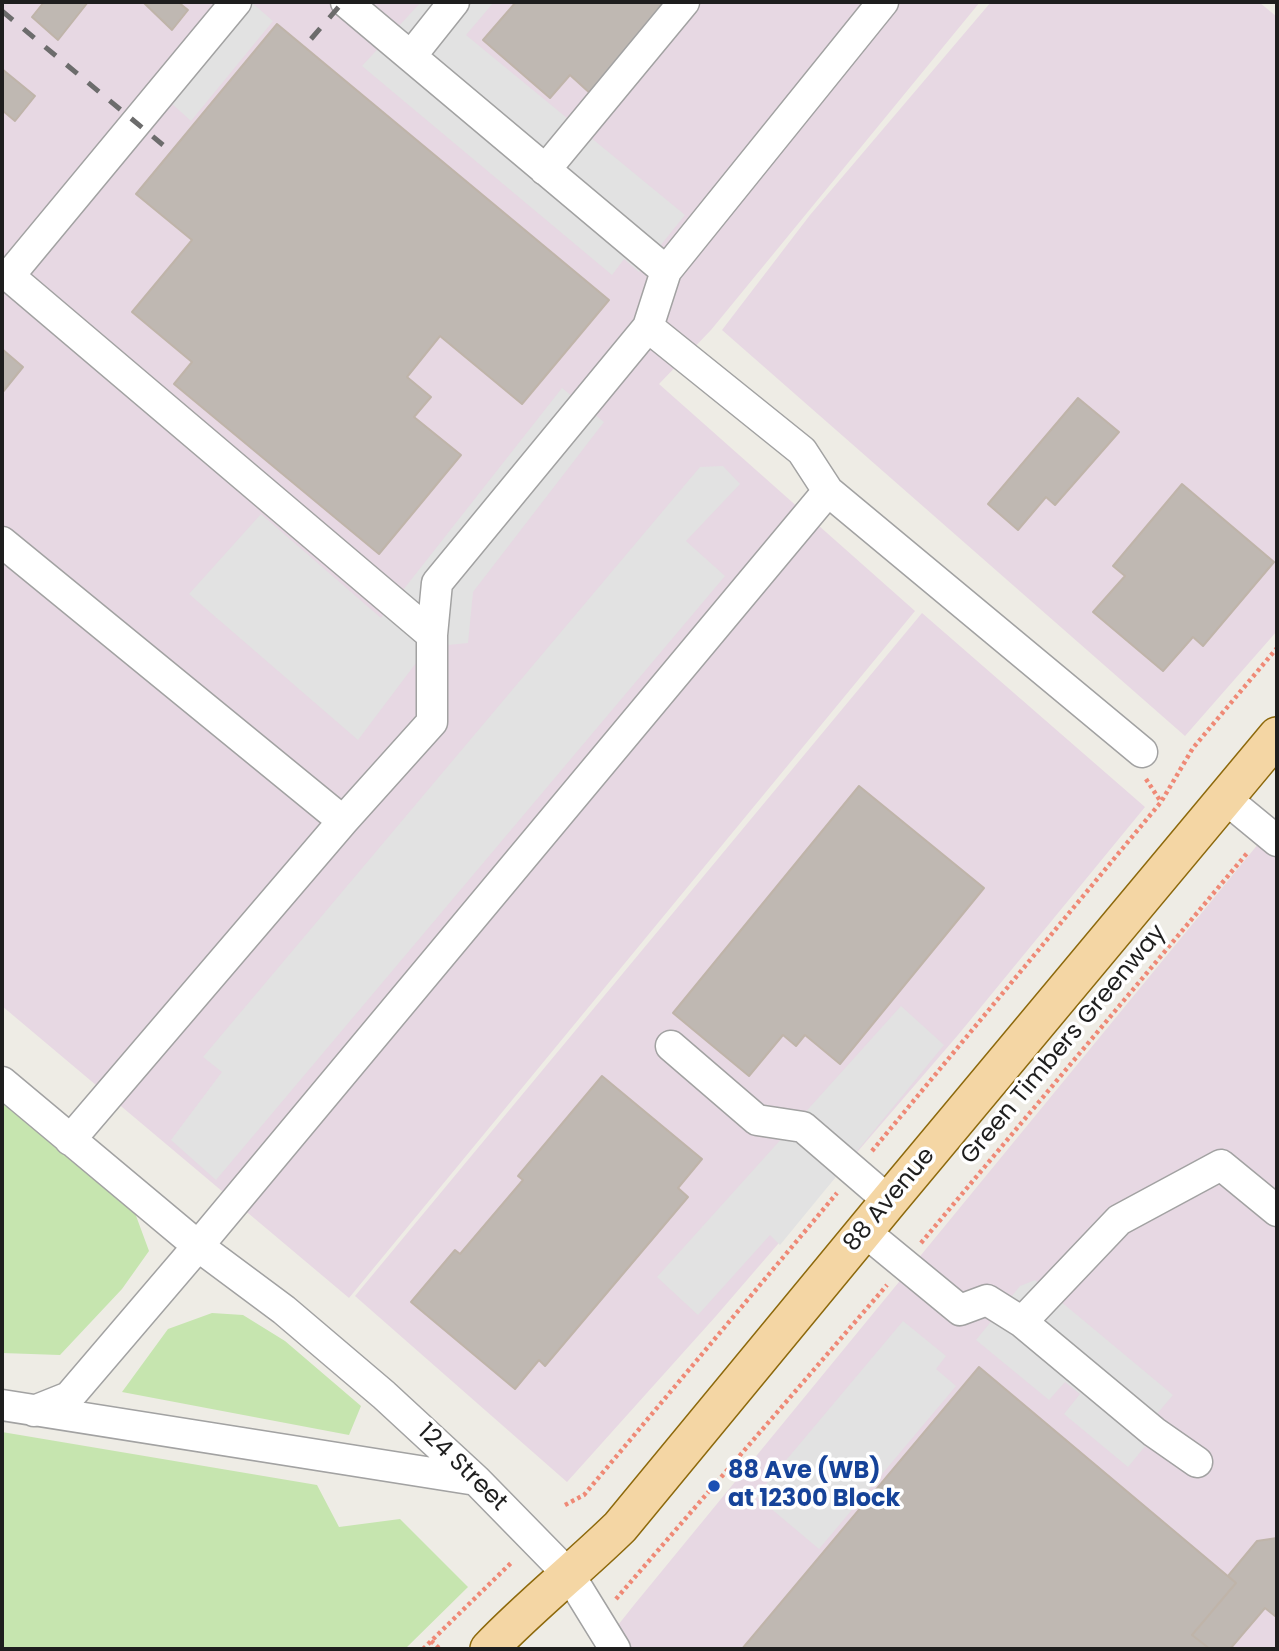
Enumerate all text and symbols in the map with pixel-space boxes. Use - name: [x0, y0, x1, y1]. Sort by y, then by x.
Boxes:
- street label: Green Timbers Greenway: [955, 919, 1173, 1171]
- street label: 88 Avenue: [838, 1142, 942, 1258]
- street label: 124 Street: [411, 1418, 513, 1518]
- place label: 88 Ave (WB) at 12300 Block: [728, 1458, 900, 1514]
- marker: 88 Ave (WB) at 12300 Block: [706, 1478, 722, 1494]

